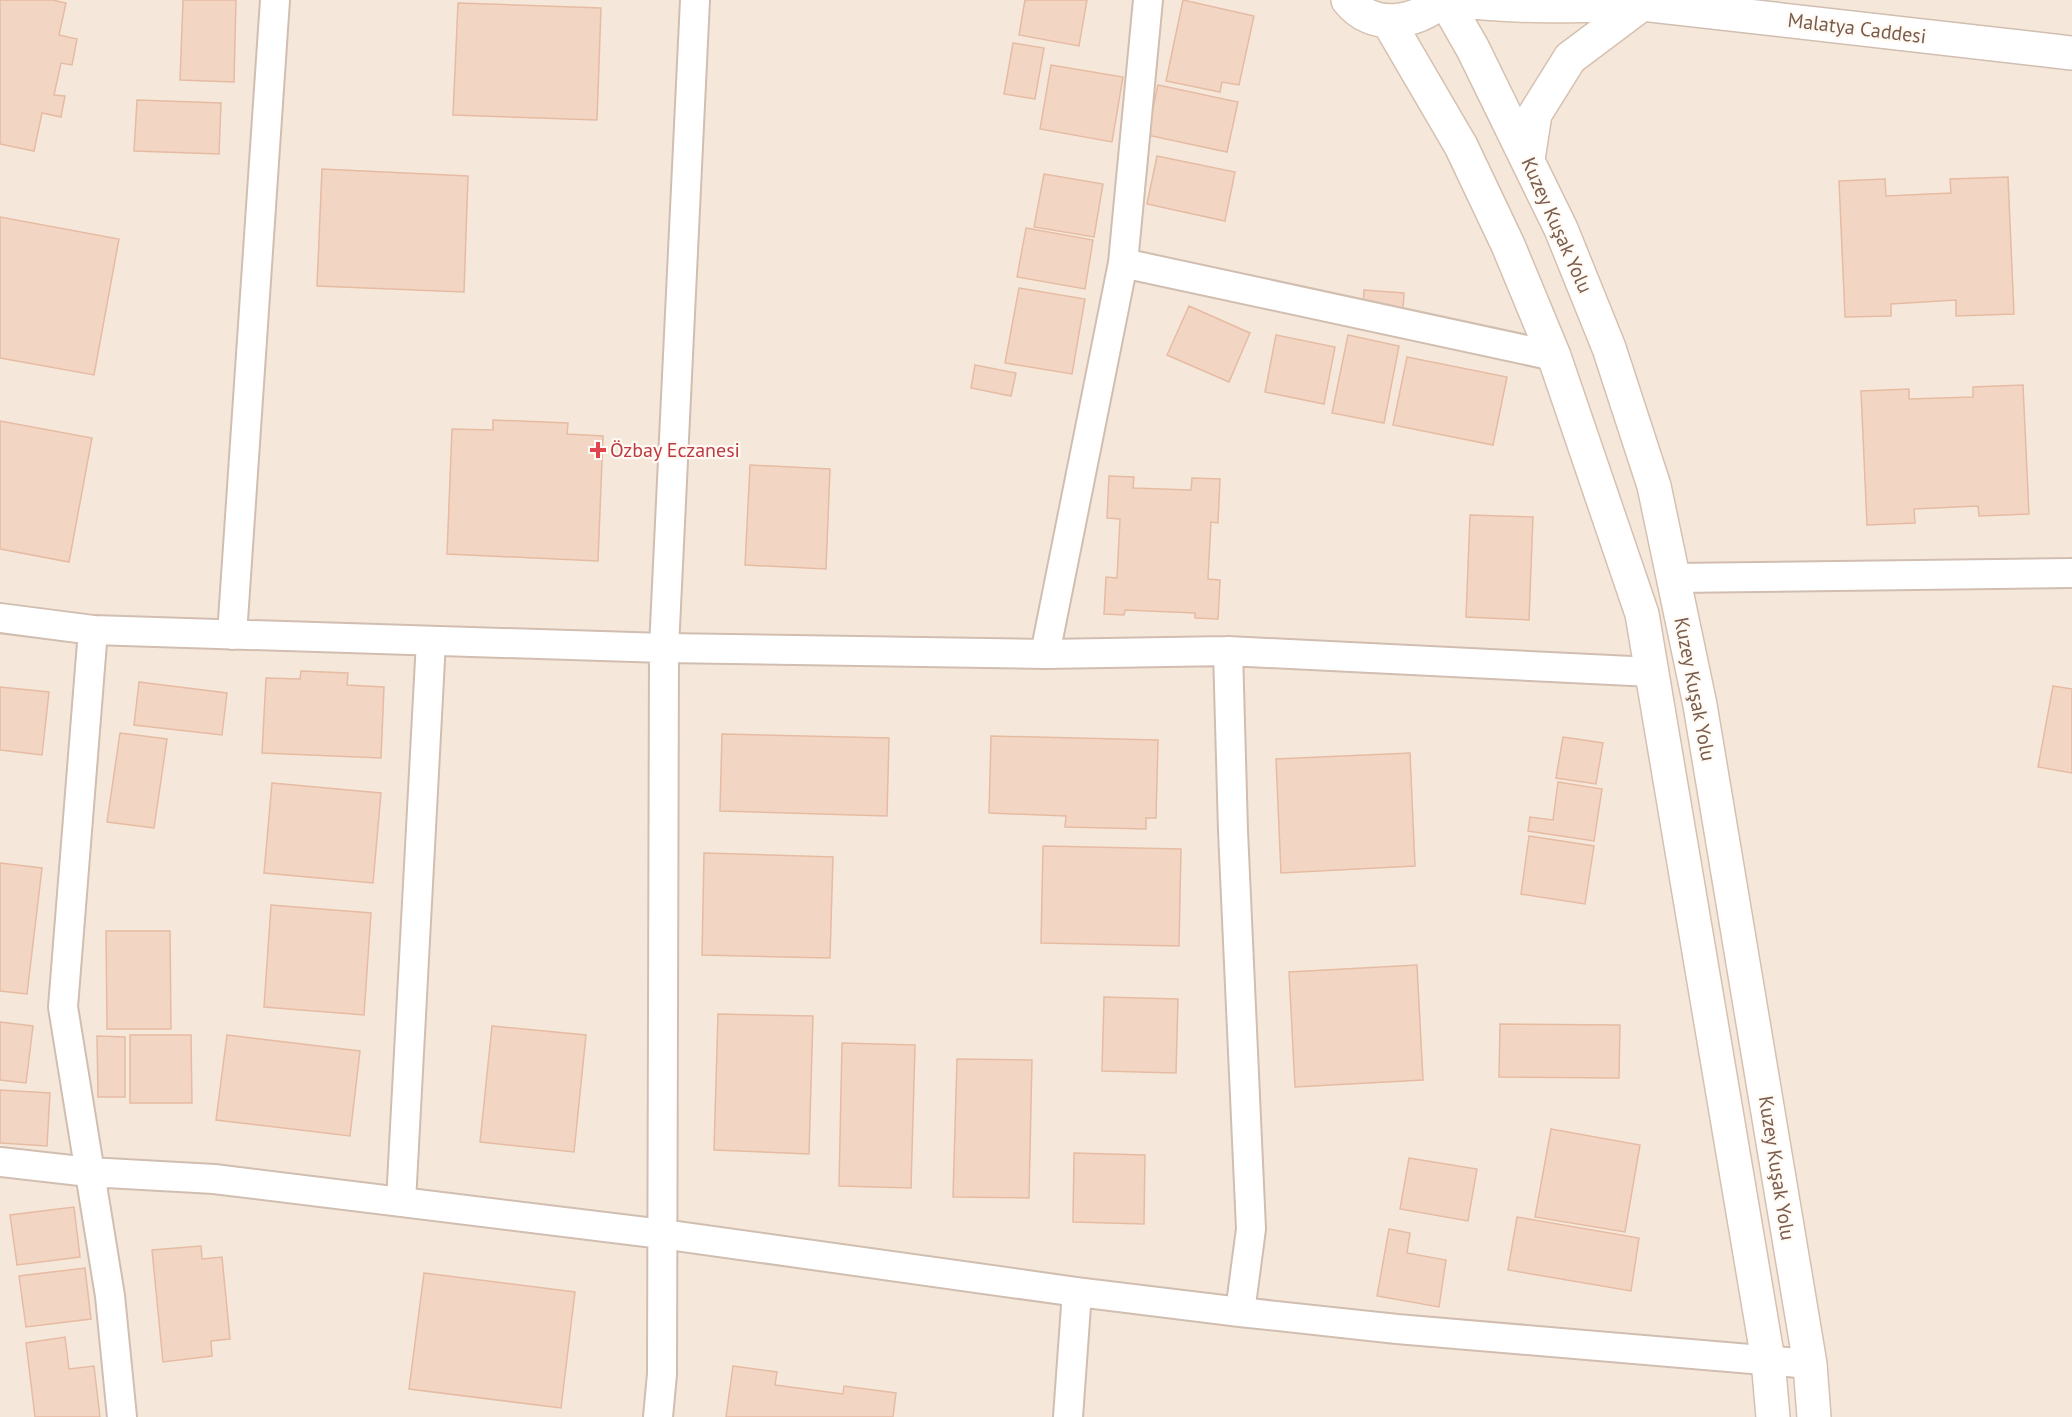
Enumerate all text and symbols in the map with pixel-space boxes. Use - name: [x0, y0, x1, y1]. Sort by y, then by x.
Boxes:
- street label: Malatya Caddesi: [1786, 7, 1928, 49]
- street label: Kuzey Kuşak Yolu: [1515, 153, 1599, 297]
- place label: Özbay Eczanesi: [610, 437, 740, 463]
- marker: Özbay Eczanesi: [591, 443, 605, 457]
- street label: Kuzey Kuşak Yolu: [1668, 615, 1722, 763]
- street label: Kuzey Kuşak Yolu: [1753, 1094, 1801, 1242]

